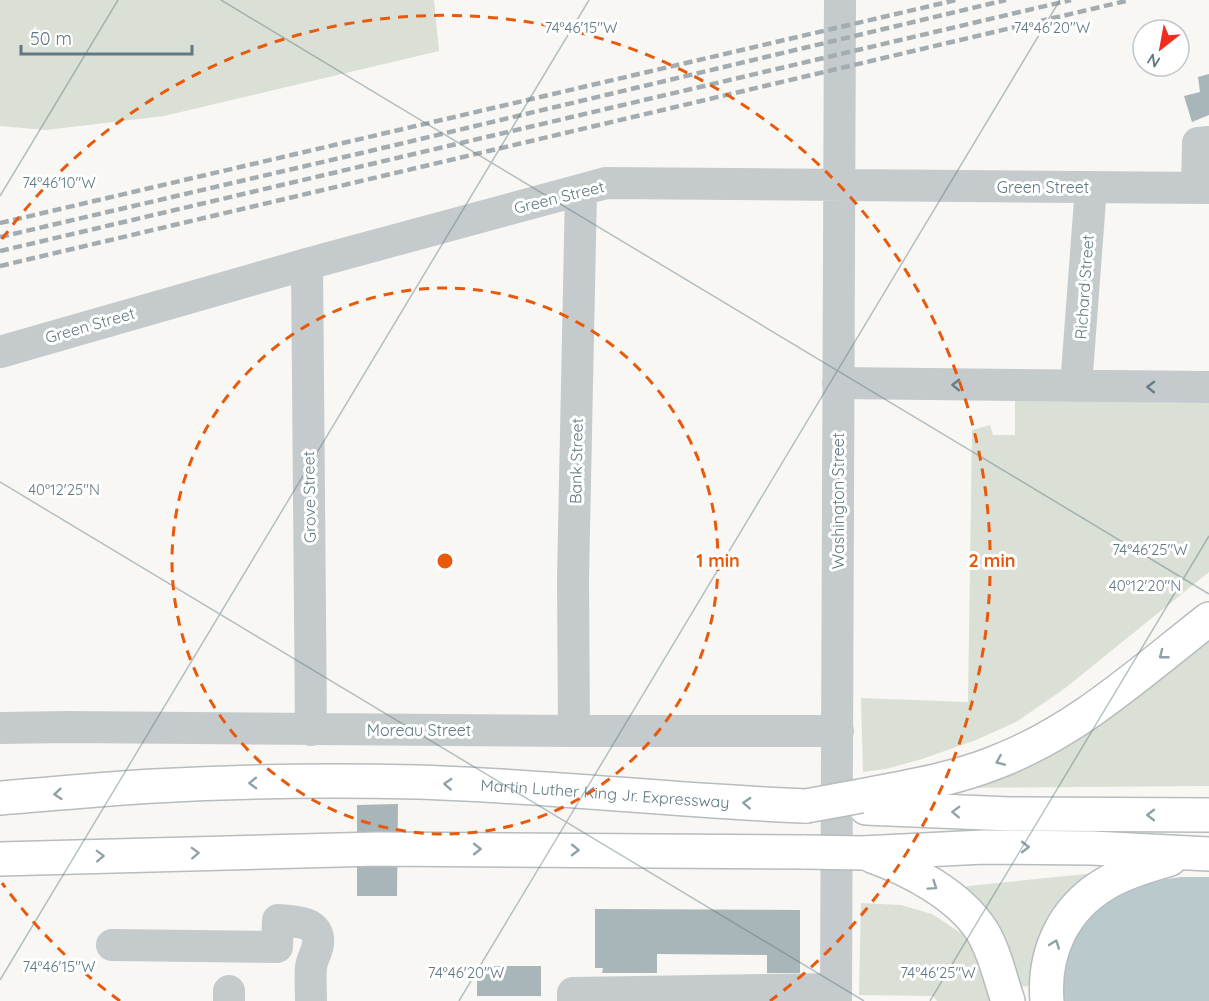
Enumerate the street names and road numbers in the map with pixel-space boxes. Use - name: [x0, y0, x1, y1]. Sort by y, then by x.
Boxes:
- street label: Green Street: [512, 176, 606, 218]
- street label: Green Street: [997, 177, 1089, 197]
- street label: Richard Street: [1070, 234, 1098, 340]
- street label: Green Street: [43, 303, 137, 347]
- street label: Bank Street: [565, 418, 587, 504]
- street label: Washington Street: [828, 433, 848, 569]
- street label: Grove Street: [298, 451, 320, 543]
- street label: Moreau Street: [367, 720, 471, 740]
- street label: Martin Luther King Jr. Expressway: [480, 775, 730, 812]

